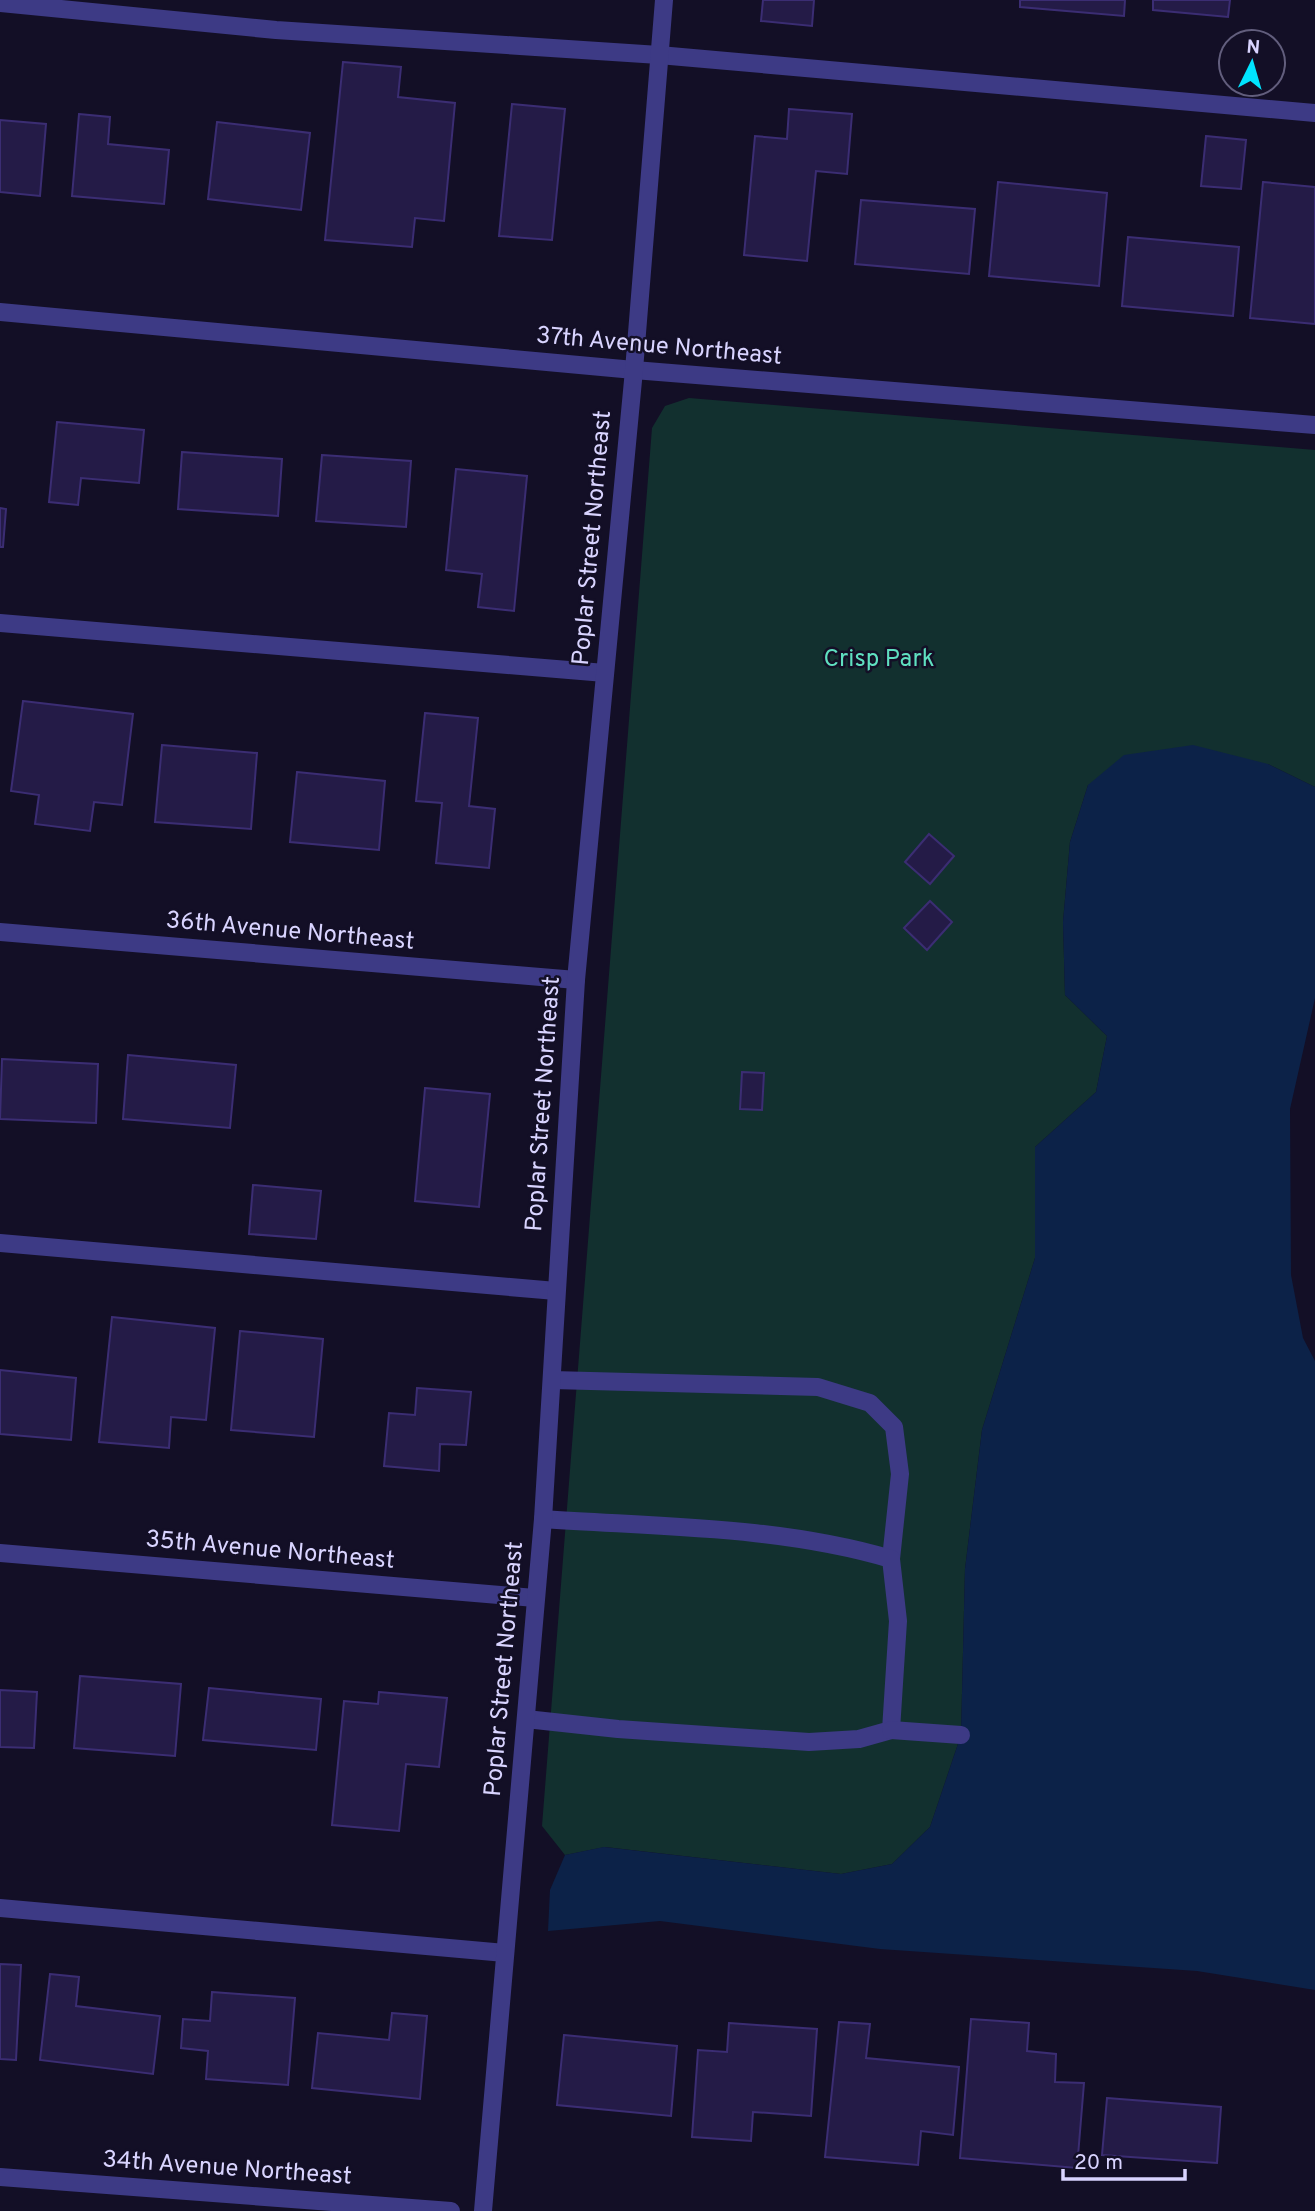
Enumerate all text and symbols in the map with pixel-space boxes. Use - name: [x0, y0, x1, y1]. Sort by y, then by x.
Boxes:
- north arrow: [1217, 28, 1287, 98]
- text: N: [1245, 36, 1261, 61]
- street label: 37th Avenue Northeast: [535, 321, 783, 373]
- street label: Poplar Street Northeast: [567, 409, 619, 667]
- park label: Crisp Park: [824, 645, 934, 675]
- street label: 36th Avenue Northeast: [164, 906, 416, 958]
- street label: Poplar Street Northeast: [520, 975, 568, 1233]
- street label: 35th Avenue Northeast: [144, 1525, 396, 1577]
- street label: Poplar Street Northeast: [479, 1540, 531, 1798]
- scale bar: [1063, 2138, 1186, 2182]
- street label: 34th Avenue Northeast: [101, 2145, 353, 2193]
- text: 20 m: [1074, 2150, 1123, 2177]

